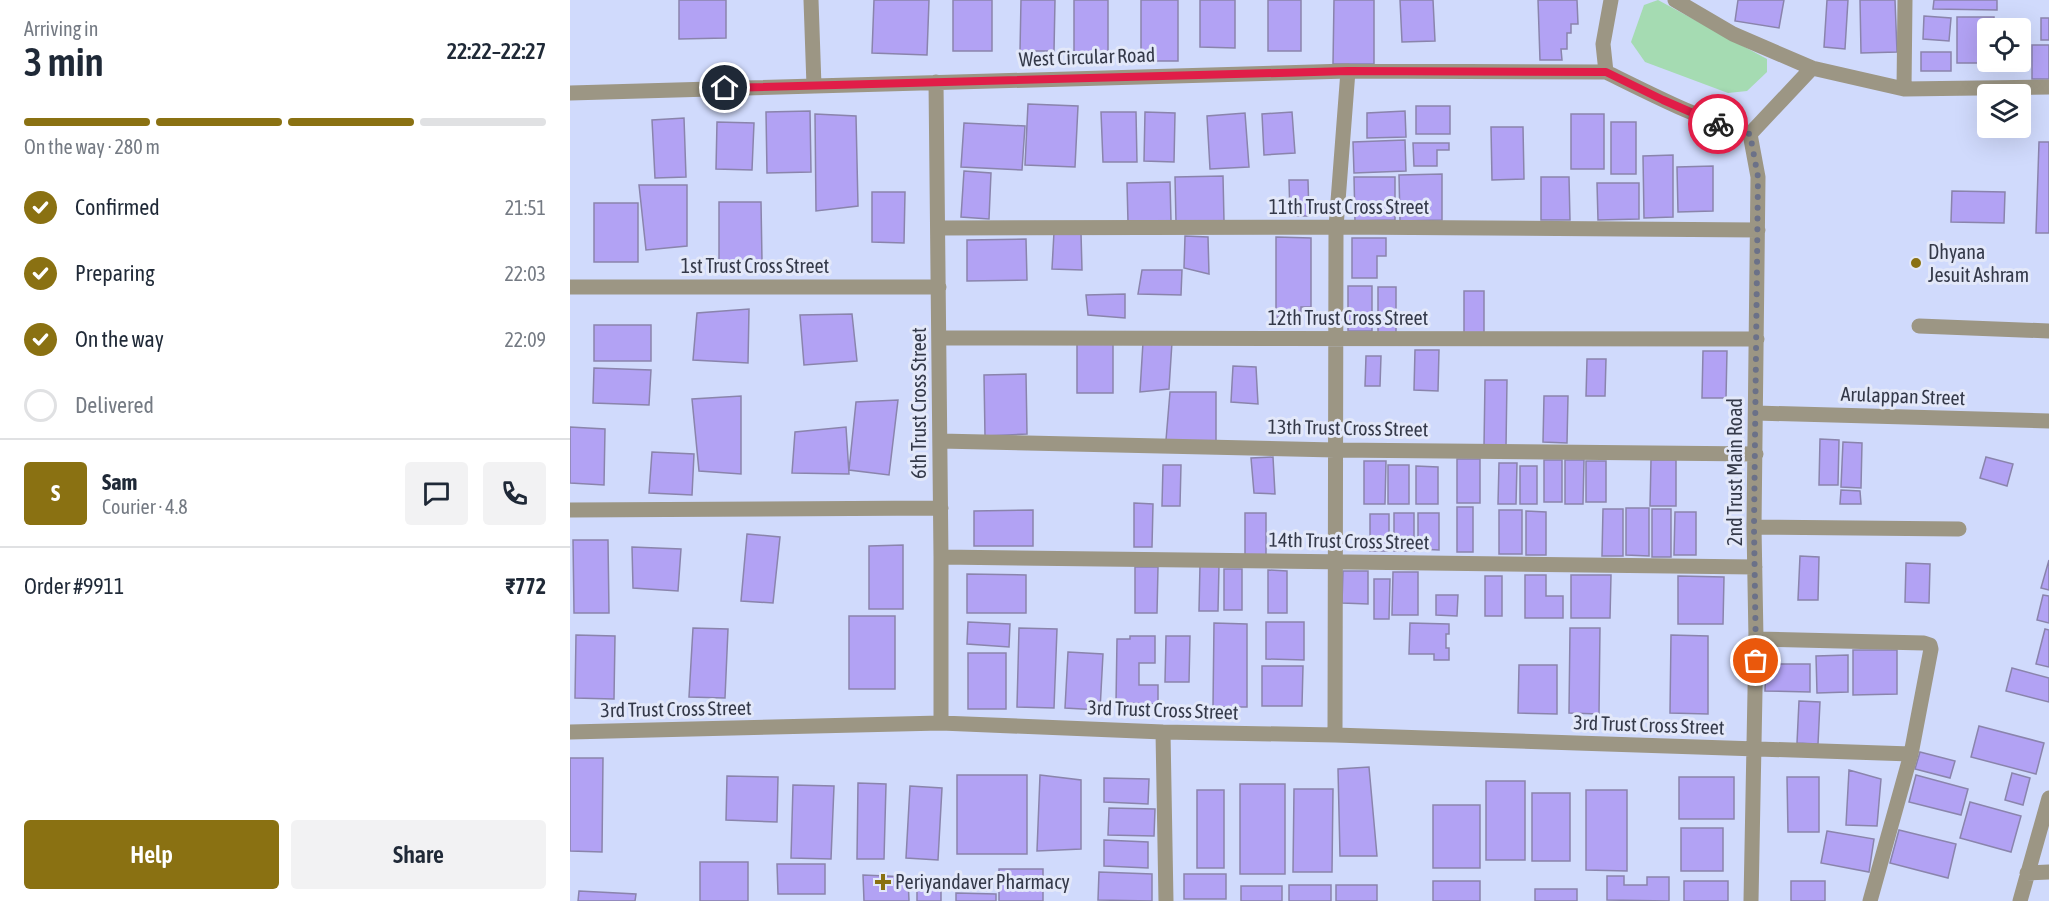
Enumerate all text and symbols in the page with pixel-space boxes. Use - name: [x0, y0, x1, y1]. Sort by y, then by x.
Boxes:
- text: Arriving in: [24, 17, 98, 40]
- map controls: [1977, 18, 2031, 138]
- button: locate: [1977, 18, 2031, 72]
- text: 22:22–22:27: [447, 38, 546, 64]
- text: 3 min: [24, 40, 104, 84]
- street label: West Circular Road: [1018, 43, 1156, 70]
- pin: [699, 62, 750, 113]
- icon: home: [708, 71, 741, 104]
- button: layers: [1977, 84, 2031, 138]
- courier: [1688, 94, 1748, 154]
- icon: bike: [1702, 108, 1735, 141]
- text: On the way · 280 m: [24, 135, 160, 158]
- icon: check: [24, 191, 57, 224]
- text: Confirmed: [75, 194, 160, 220]
- street label: 11th Trust Cross Street: [1269, 195, 1430, 218]
- text: 21:51: [505, 196, 546, 219]
- place label: Dhyana Jesuit Ashram: [1928, 240, 2029, 286]
- street label: 1st Trust Cross Street: [681, 254, 830, 277]
- marker: Dhyana Jesuit Ashram: [1909, 256, 1923, 270]
- icon: check: [24, 257, 57, 290]
- text: Preparing: [75, 260, 155, 286]
- text: 22:03: [504, 262, 546, 285]
- street label: 12th Trust Cross Street: [1268, 306, 1429, 329]
- icon: check: [24, 323, 57, 356]
- text: On the way: [75, 326, 164, 352]
- street label: 6th Trust Cross Street: [907, 327, 930, 479]
- text: 22:09: [504, 328, 546, 351]
- street label: Arulappan Street: [1840, 382, 1966, 409]
- text: Delivered: [75, 392, 154, 418]
- street label: 2nd Trust Main Road: [1723, 398, 1746, 546]
- street label: 13th Trust Cross Street: [1267, 415, 1429, 440]
- button: chat: [405, 462, 468, 525]
- button: phone: [483, 462, 546, 525]
- text: Sam: [102, 469, 137, 495]
- text: S: [51, 480, 60, 506]
- text: Courier · 4.8: [102, 495, 188, 518]
- street label: 14th Trust Cross Street: [1268, 528, 1430, 553]
- text: Order #9911: [24, 573, 124, 599]
- text: ₹772: [506, 573, 546, 599]
- pin: [1730, 635, 1781, 686]
- icon: bag: [1739, 644, 1772, 677]
- street label: 3rd Trust Cross Street: [1087, 695, 1239, 724]
- street label: 3rd Trust Cross Street: [600, 696, 752, 721]
- street label: 3rd Trust Cross Street: [1573, 710, 1725, 739]
- button: Help: [24, 820, 279, 889]
- button: Share: [291, 820, 546, 889]
- place label: Periyandaver Pharmacy: [895, 870, 1070, 893]
- marker: Periyandaver Pharmacy: [876, 875, 890, 889]

